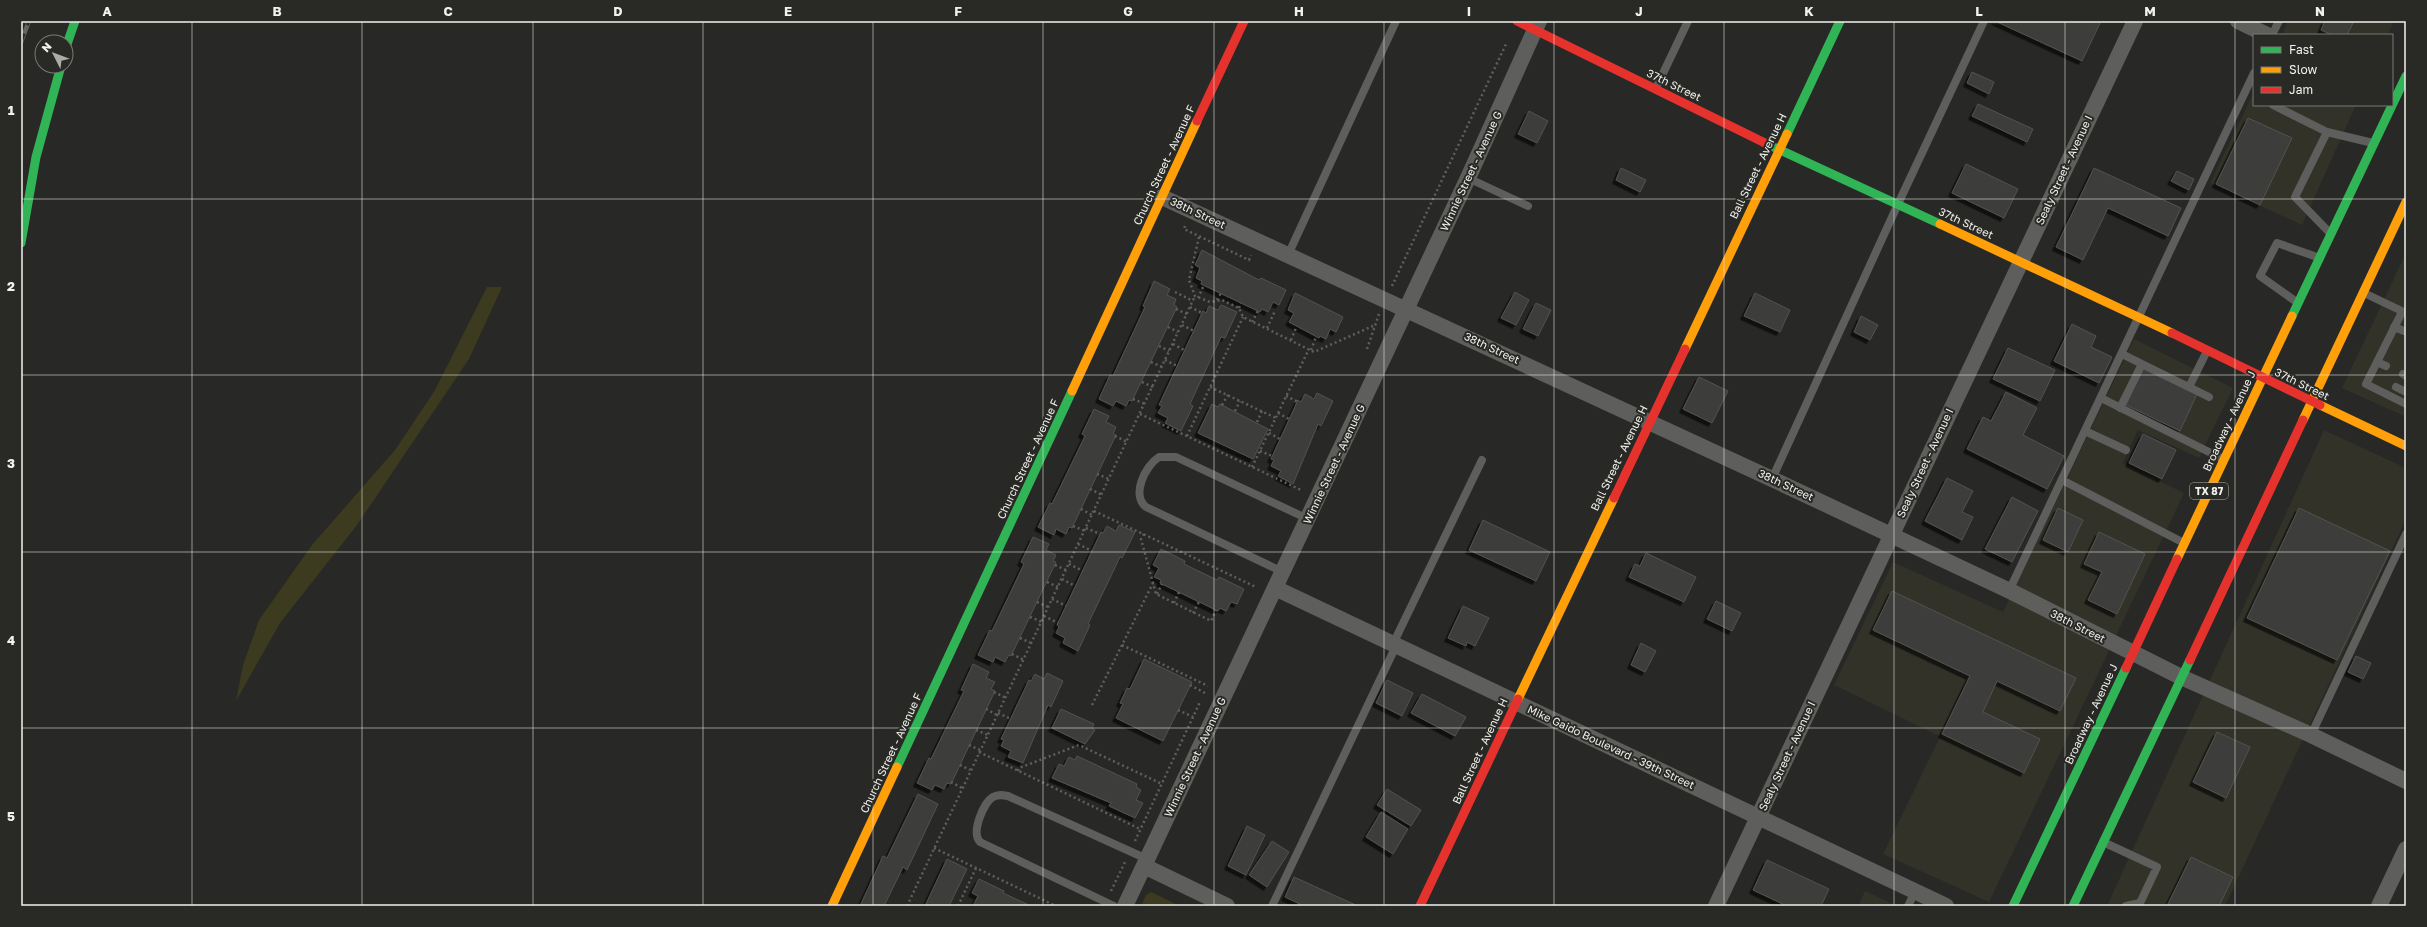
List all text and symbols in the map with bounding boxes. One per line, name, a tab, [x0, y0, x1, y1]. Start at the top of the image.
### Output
text: A	[102, 3, 112, 19]
text: B	[272, 3, 282, 19]
text: C	[443, 3, 453, 19]
text: D	[613, 3, 623, 19]
text: E	[784, 3, 792, 19]
text: F	[954, 3, 962, 19]
text: G	[1123, 3, 1133, 19]
text: H	[1294, 3, 1304, 19]
text: I	[1467, 3, 1471, 19]
text: J	[1635, 3, 1643, 19]
text: K	[1804, 3, 1814, 19]
text: L	[1975, 3, 1983, 19]
text: M	[2144, 3, 2156, 19]
text: N	[2315, 3, 2325, 19]
north arrow	[34, 34, 74, 74]
legend	[2253, 34, 2393, 106]
text: N	[39, 40, 54, 54]
text: Fast	[2289, 42, 2314, 57]
text: Slow	[2289, 62, 2317, 77]
street label: 37th Street	[1645, 66, 1703, 103]
text: Jam	[2289, 82, 2313, 97]
text: 1	[8, 102, 15, 118]
street label: Church Street - Avenue F	[1130, 102, 1197, 227]
street label: Winnie Street - Avenue G	[1437, 109, 1504, 233]
street label: Ball Street - Avenue H	[1726, 111, 1789, 221]
street label: Sealy Street - Avenue I	[2032, 113, 2095, 227]
street label: 38th Street	[1168, 194, 1228, 231]
street label: 37th Street	[1937, 204, 1996, 241]
text: 2	[7, 278, 15, 294]
street label: 38th Street	[1462, 329, 1522, 366]
street label: 37th Street	[2273, 365, 2331, 402]
street label: Broadway - Avenue J	[2200, 368, 2258, 473]
street label: Church Street - Avenue F	[994, 396, 1061, 521]
street label: Winnie Street - Avenue G	[1300, 402, 1367, 526]
street label: Ball Street - Avenue H	[1587, 403, 1650, 513]
street label: Sealy Street - Avenue I	[1893, 406, 1956, 520]
text: 3	[7, 455, 15, 471]
street label: 38th Street	[1756, 466, 1816, 503]
road number: TX 87	[2190, 483, 2228, 499]
street label: 38th Street	[2049, 606, 2108, 645]
text: 4	[7, 632, 15, 648]
street label: Broadway - Avenue J	[2062, 661, 2120, 766]
street label: Church Street - Avenue F	[857, 690, 924, 815]
street label: Winnie Street - Avenue G	[1161, 695, 1228, 819]
street label: Ball Street - Avenue H	[1449, 696, 1510, 806]
street label: Sealy Street - Avenue I	[1755, 699, 1818, 813]
street label: Mike Gaido Boulevard - 39th Street	[1526, 702, 1697, 791]
text: 5	[7, 808, 15, 824]

